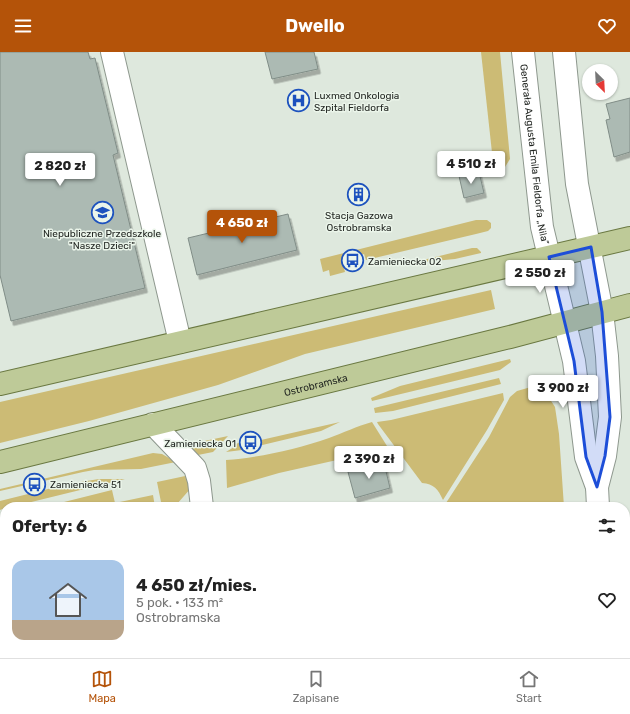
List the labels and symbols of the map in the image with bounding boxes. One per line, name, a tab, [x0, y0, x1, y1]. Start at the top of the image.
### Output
street label: Generała Augusta Emila Fieldorfa „Nila”	[517, 63, 551, 246]
north arrow	[582, 64, 618, 100]
hospital icon: Luxmed Onkologia Szpital Fieldorfa	[286, 88, 312, 114]
place label: Luxmed Onkologia Szpital Fieldorfa	[314, 90, 399, 114]
pin: 4 510 zł	[430, 151, 512, 185]
pin: 2 820 zł	[19, 153, 101, 187]
building icon: Stacja Gazowa Ostrobramska	[346, 182, 372, 208]
school or university icon: Niepubliczne Przedszkole "Nasze Dzieci"	[89, 200, 115, 226]
pin: 4 650 zł	[201, 210, 283, 244]
place label: Stacja Gazowa Ostrobramska	[325, 210, 393, 234]
place label: Niepubliczne Przedszkole "Nasze Dzieci"	[43, 228, 161, 252]
bus stop icon: Zamieniecka 02	[340, 248, 366, 274]
place label: Zamieniecka 02	[368, 256, 441, 268]
pin: 2 550 zł	[499, 260, 581, 294]
street label: Ostrobramska	[283, 372, 349, 399]
pin: 3 900 zł	[522, 375, 604, 409]
bus stop icon: Zamieniecka 01	[238, 430, 264, 456]
place label: Zamieniecka 01	[164, 438, 236, 450]
pin: 2 390 zł	[328, 446, 410, 480]
bus stop icon: Zamieniecka 51	[22, 471, 48, 497]
place label: Zamieniecka 51	[50, 479, 121, 491]

